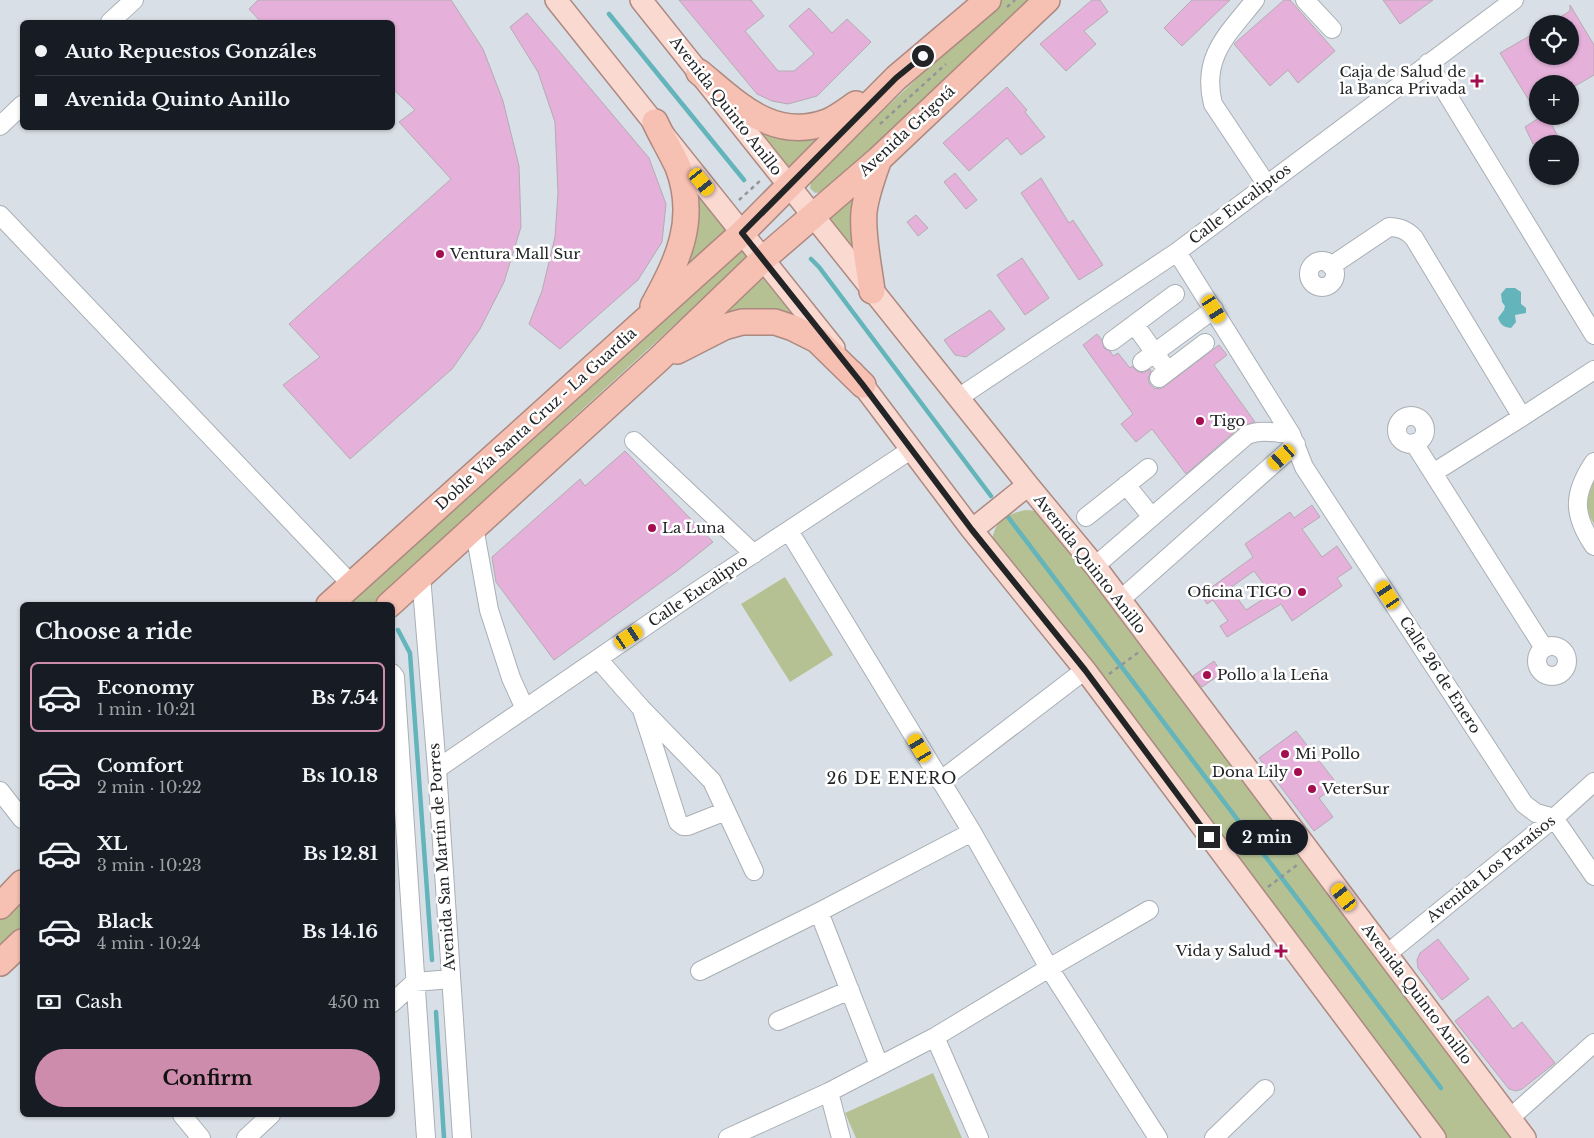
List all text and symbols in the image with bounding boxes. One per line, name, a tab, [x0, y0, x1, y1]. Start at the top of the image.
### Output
map controls	[1529, 15, 1579, 185]
button: locate	[1529, 15, 1579, 65]
street label: Avenida Quinto Anillo	[665, 31, 787, 179]
text: Auto Repuestos Gonzáles	[65, 40, 317, 63]
route start	[912, 45, 934, 67]
place label: Caja de Salud de la Banca Privada	[1340, 62, 1467, 98]
marker: Caja de Salud de la Banca Privada	[1470, 74, 1484, 88]
button: +	[1529, 75, 1579, 125]
street label: Avenida Grigotá	[854, 81, 959, 181]
text: Avenida Quinto Anillo	[65, 88, 290, 111]
button: −	[1529, 135, 1579, 185]
street label: Calle Eucaliptos	[1185, 159, 1295, 248]
car	[686, 166, 717, 198]
place label: Ventura Mall Sur	[449, 244, 581, 263]
marker: Ventura Mall Sur	[434, 248, 446, 260]
car	[1199, 292, 1228, 326]
street label: Doble Vía Santa Cruz - La Guardia	[431, 323, 641, 514]
place label: Tigo	[1210, 411, 1246, 430]
marker: Tigo	[1194, 415, 1206, 427]
car	[1265, 441, 1298, 473]
street label: Avenida Quinto Anillo	[1029, 489, 1151, 637]
place label: La Luna	[662, 518, 726, 537]
marker: La Luna	[646, 522, 658, 534]
street label: Calle Eucalipto	[644, 550, 751, 631]
car	[1373, 578, 1402, 612]
place label: Oficina TIGO	[1187, 582, 1292, 601]
marker: Oficina TIGO	[1296, 586, 1308, 598]
street label: Calle 26 de Enero	[1395, 613, 1485, 737]
text: Choose a ride	[35, 618, 192, 645]
car	[612, 622, 645, 652]
place label: Pollo a la Leña	[1217, 665, 1329, 684]
marker: Pollo a la Leña	[1201, 669, 1213, 681]
icon: car	[37, 675, 82, 720]
text: Economy	[97, 676, 194, 699]
text: Bs 7.54	[311, 686, 378, 709]
text: 1 min · 10:21	[97, 699, 196, 719]
car	[905, 731, 934, 765]
street label: Avenida San Martín de Porres	[424, 742, 459, 973]
place label: Mi Pollo	[1295, 744, 1360, 763]
marker: Mi Pollo	[1279, 748, 1291, 760]
icon: car	[37, 753, 82, 798]
text: Comfort	[97, 754, 184, 777]
place label: Dona Lily	[1212, 762, 1288, 781]
text: Bs 10.18	[301, 764, 378, 787]
marker: Dona Lily	[1292, 766, 1304, 778]
district label: 26 DE ENERO	[827, 768, 957, 788]
text: 2 min · 10:22	[97, 777, 202, 797]
place label: VeterSur	[1321, 779, 1390, 798]
marker: VeterSur	[1306, 783, 1318, 795]
street label: Avenida Los Paraísos	[1422, 811, 1559, 927]
callout: 2 min	[1226, 820, 1309, 854]
route end	[1198, 826, 1220, 848]
text: 2 min	[1242, 827, 1292, 847]
icon: car	[37, 831, 82, 876]
text: XL	[97, 832, 127, 855]
text: Bs 12.81	[303, 842, 378, 865]
text: 3 min · 10:23	[97, 855, 202, 875]
car	[1328, 881, 1359, 913]
icon: car	[37, 909, 82, 954]
text: Black	[97, 910, 153, 933]
street label: Avenida Quinto Anillo	[1358, 919, 1477, 1068]
text: Bs 14.16	[302, 920, 378, 943]
text: 4 min · 10:24	[97, 933, 201, 953]
place label: Vida y Salud	[1175, 941, 1271, 960]
marker: Vida y Salud	[1275, 945, 1287, 957]
icon: cash	[35, 988, 63, 1016]
text: Cash	[75, 990, 122, 1013]
text: 450 m	[328, 992, 380, 1012]
button: Confirm	[35, 1049, 380, 1107]

